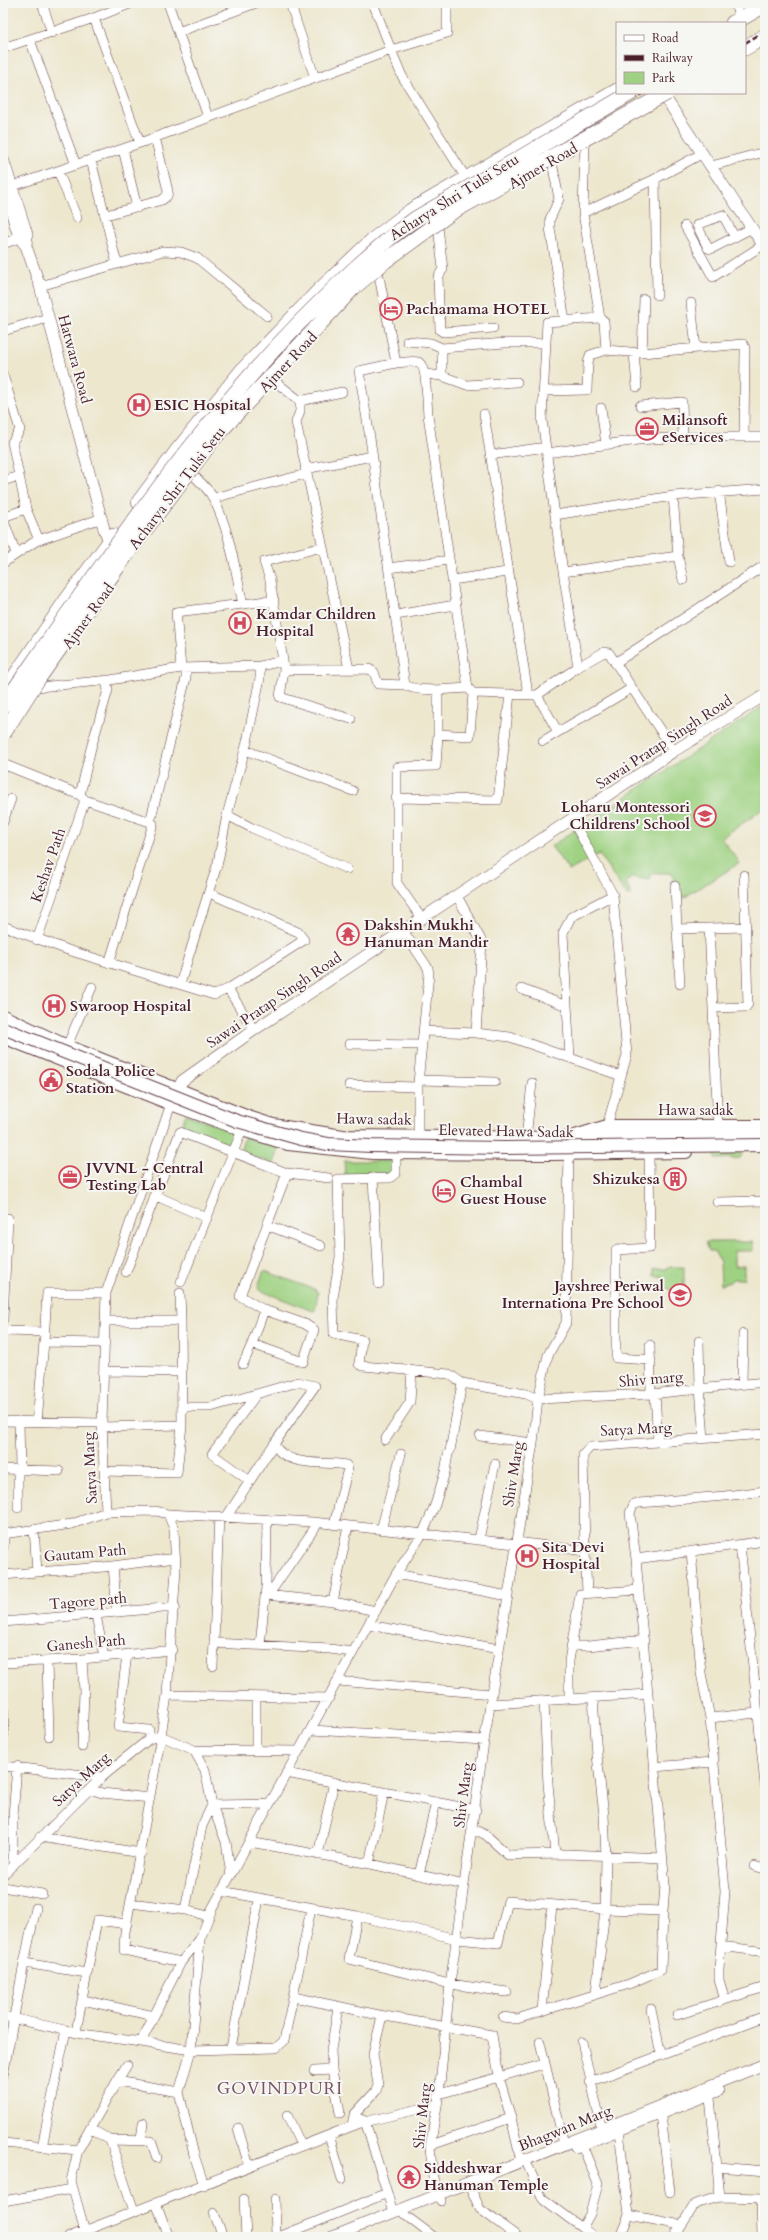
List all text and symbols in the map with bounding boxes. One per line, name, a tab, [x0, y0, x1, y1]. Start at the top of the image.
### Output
legend	[616, 22, 746, 94]
text: Road	[652, 30, 679, 46]
text: Railway	[652, 50, 694, 66]
text: Park	[652, 70, 676, 86]
street label: Ajmer Road	[505, 138, 581, 194]
street label: Acharya Shri Tulsi Setu	[385, 149, 523, 245]
hotel icon: Pachamama HOTEL	[378, 296, 404, 322]
place label: Pachamama HOTEL	[406, 299, 550, 319]
street label: Hatwara Road	[54, 312, 96, 406]
street label: Ajmer Road	[254, 327, 322, 397]
hospital icon: ESIC Hospital	[126, 392, 152, 418]
place label: ESIC Hospital	[154, 395, 252, 415]
place label: Milansoft eServices	[662, 410, 728, 447]
office icon: Milansoft eServices	[634, 416, 660, 442]
street label: Acharya Shri Tulsi Setu	[124, 422, 230, 554]
street label: Ajmer Road	[57, 579, 119, 653]
place label: Kamdar Children Hospital	[256, 604, 376, 641]
hospital icon: Kamdar Children Hospital	[227, 610, 253, 636]
street label: Sawai Pratap Singh Road	[592, 690, 736, 794]
place label: Loharu Montessori Childrens' School	[561, 797, 691, 834]
school or university icon: Loharu Montessori Childrens' School	[692, 803, 718, 829]
street label: Keshav Path	[26, 824, 70, 905]
place label: Dakshin Mukhi Hanuman Mandir	[364, 915, 490, 952]
temple icon: Dakshin Mukhi Hanuman Mandir	[335, 921, 361, 947]
street label: Sawai Pratap Singh Road	[203, 947, 345, 1053]
hospital icon: Swaroop Hospital	[41, 993, 67, 1019]
place label: Swaroop Hospital	[70, 996, 192, 1016]
place label: Sodala Police Station	[66, 1061, 156, 1098]
public building icon: Sodala Police Station	[38, 1067, 64, 1093]
street label: Hawa sadak	[658, 1100, 734, 1120]
street label: Hawa sadak	[336, 1108, 412, 1130]
street label: Elevated Hawa Sadak	[438, 1120, 574, 1142]
place label: JVVNL - Central Testing Lab	[84, 1158, 204, 1195]
office icon: JVVNL - Central Testing Lab	[57, 1164, 83, 1190]
building icon: Shizukesa	[662, 1166, 688, 1192]
place label: Shizukesa	[593, 1169, 661, 1189]
place label: Chambal Guest House	[460, 1172, 547, 1209]
hotel icon: Chambal Guest House	[431, 1178, 457, 1204]
place label: Jayshree Periwal Internationa Pre School	[502, 1276, 665, 1313]
school or university icon: Jayshree Periwal Internationa Pre School	[667, 1282, 693, 1308]
street label: Shiv marg	[618, 1366, 685, 1392]
street label: Satya Marg	[600, 1417, 673, 1441]
street label: Satya Marg	[78, 1431, 102, 1504]
street label: Shiv Marg	[498, 1439, 528, 1508]
place label: Sita Devi Hospital	[542, 1537, 605, 1574]
street label: Gautam Path	[43, 1539, 128, 1567]
hospital icon: Sita Devi Hospital	[514, 1543, 540, 1569]
street label: Tagore path	[48, 1588, 128, 1614]
street label: Ganesh Path	[46, 1630, 127, 1656]
street label: Satya Marg	[48, 1747, 114, 1811]
street label: Shiv Marg	[449, 1760, 477, 1829]
district label: GOVINDPURI	[217, 2077, 343, 2100]
street label: Shiv Marg	[409, 2082, 435, 2150]
street label: Bhagwan Marg	[515, 2100, 615, 2156]
place label: Siddeshwar Hanuman Temple	[424, 2158, 549, 2195]
temple icon: Siddeshwar Hanuman Temple	[396, 2164, 422, 2190]

